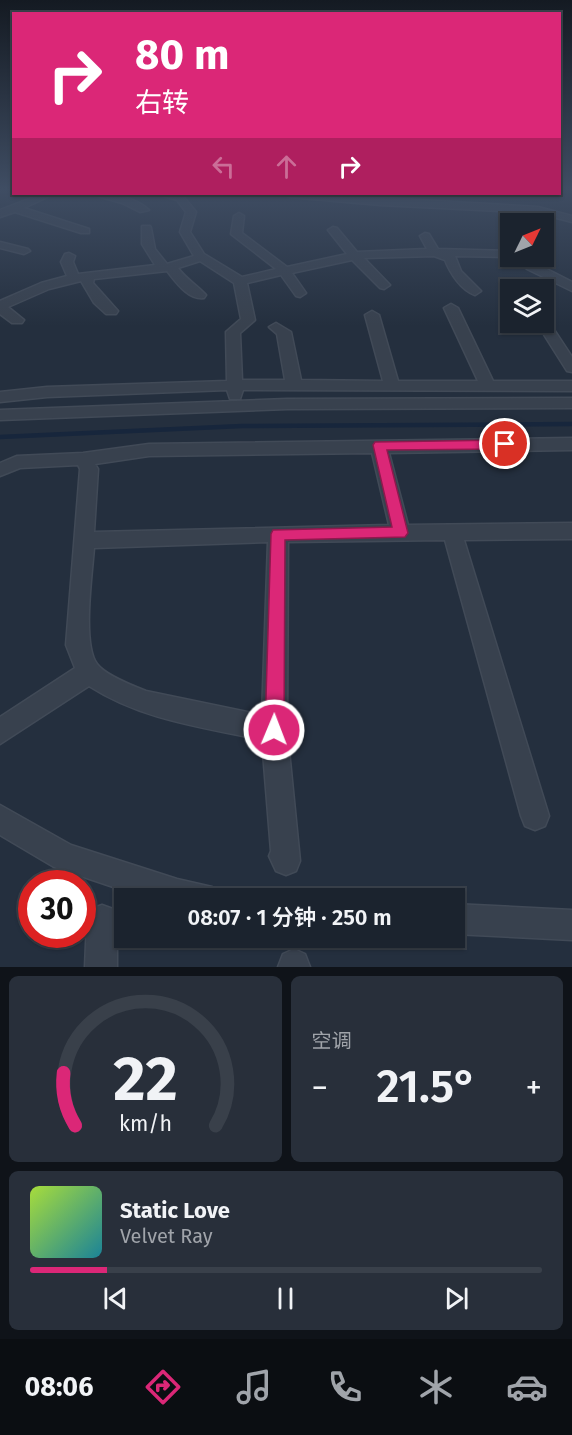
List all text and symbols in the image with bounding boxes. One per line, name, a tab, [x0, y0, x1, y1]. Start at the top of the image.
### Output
text: 80 m	[135, 30, 229, 80]
icon: right	[36, 36, 114, 114]
text: 右转	[135, 87, 189, 119]
icon: left	[207, 150, 240, 183]
icon: ahead	[270, 150, 303, 183]
icon: right	[333, 150, 366, 183]
north arrow	[500, 213, 554, 267]
map controls	[500, 213, 554, 333]
button: layers	[500, 279, 554, 333]
pin	[479, 418, 530, 469]
icon: arrive	[488, 427, 521, 460]
position arrow	[242, 698, 306, 762]
speed limit sign: 30	[18, 870, 96, 948]
text: 08:07 · 1 分钟 · 250 m	[187, 904, 392, 931]
text: 空调	[312, 1029, 352, 1053]
text: 22	[113, 1042, 178, 1117]
text: 21.5°	[377, 1060, 477, 1114]
text: −	[312, 1068, 328, 1108]
text: +	[526, 1068, 542, 1108]
text: km/h	[119, 1111, 172, 1137]
text: Static Love	[120, 1197, 230, 1224]
text: Velvet Ray	[120, 1224, 213, 1248]
icon: previous	[99, 1282, 132, 1315]
icon: pause	[269, 1282, 302, 1315]
icon: next	[440, 1282, 473, 1315]
icon: directions	[142, 1366, 184, 1408]
icon: music	[233, 1366, 275, 1408]
icon: phone	[324, 1366, 366, 1408]
icon: climate	[415, 1366, 457, 1408]
icon: car	[506, 1366, 548, 1408]
text: 08:06	[24, 1371, 93, 1403]

